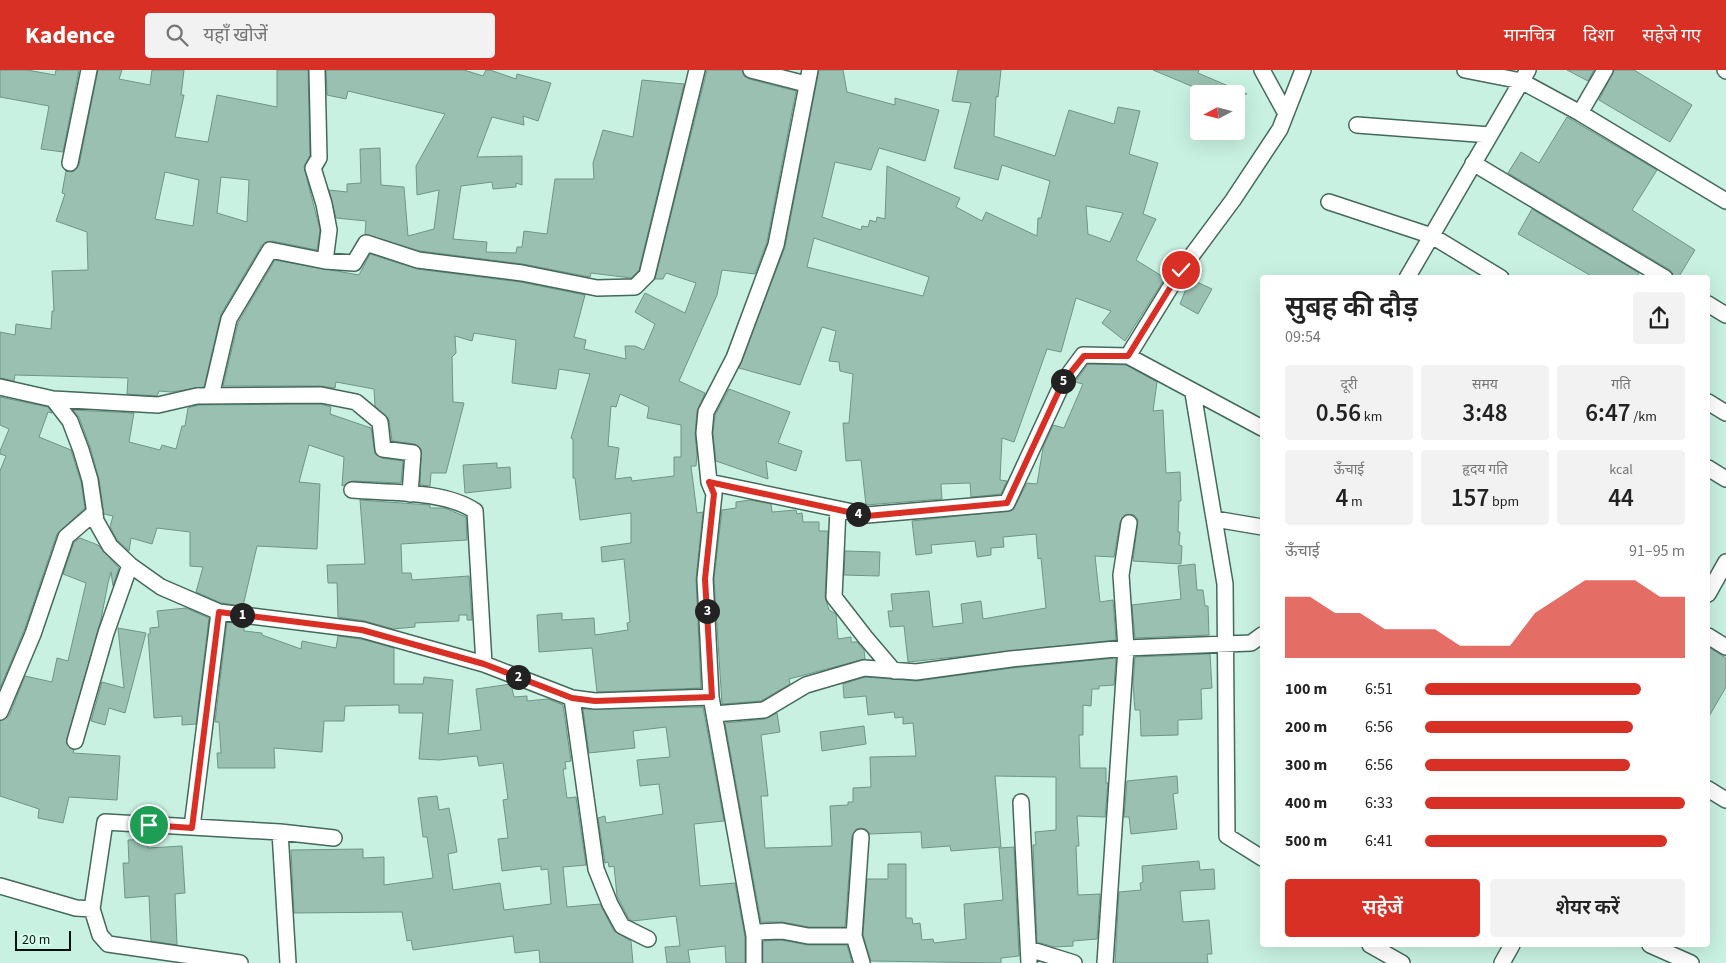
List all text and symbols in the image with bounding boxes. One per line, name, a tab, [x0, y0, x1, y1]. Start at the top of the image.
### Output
search box	[145, 13, 495, 58]
text: Kadence	[25, 18, 115, 53]
icon: search	[163, 21, 191, 49]
text: यहाँ खोजें	[203, 22, 268, 49]
text: मानचित्र	[1504, 23, 1555, 48]
text: दिशा	[1583, 23, 1614, 48]
text: सहेजे गए	[1642, 23, 1701, 48]
north arrow	[1190, 85, 1245, 140]
map controls	[1190, 85, 1245, 140]
pin	[1160, 249, 1202, 291]
icon: check	[1167, 256, 1195, 284]
text: सुबह की दौड़	[1285, 287, 1418, 327]
button: share	[1633, 292, 1685, 344]
text: 09:54	[1285, 326, 1321, 348]
pin: 5	[1050, 368, 1076, 394]
text: 5	[1060, 371, 1067, 391]
text: दूरी	[1341, 375, 1357, 395]
text: समय	[1472, 375, 1498, 395]
text: गति	[1611, 375, 1631, 395]
text: 0.56	[1316, 395, 1361, 431]
text: 3:48	[1462, 395, 1508, 431]
text: 6:47	[1585, 395, 1631, 431]
text: km	[1361, 407, 1382, 427]
text: /km	[1631, 407, 1657, 427]
text: ऊँचाई	[1334, 460, 1364, 480]
text: हृदय गति	[1462, 460, 1508, 480]
text: kcal	[1609, 460, 1633, 480]
text: 4	[1335, 480, 1348, 516]
text: 157	[1451, 480, 1489, 516]
text: 44	[1608, 480, 1634, 516]
text: m	[1348, 492, 1363, 512]
text: bpm	[1489, 492, 1519, 512]
pin: 4	[846, 502, 870, 526]
text: 4	[855, 504, 862, 524]
text: ऊँचाई	[1285, 540, 1320, 562]
text: 91–95 m	[1629, 540, 1685, 562]
pin: 3	[694, 598, 720, 624]
text: 3	[704, 601, 711, 621]
pin: 1	[230, 602, 254, 628]
text: 1	[239, 605, 246, 625]
pin: 2	[506, 664, 530, 690]
text: 2	[515, 667, 522, 687]
text: 100 m	[1285, 678, 1327, 700]
text: 6:51	[1365, 678, 1393, 700]
text: 200 m	[1285, 716, 1327, 738]
text: 6:56	[1365, 716, 1393, 738]
text: 300 m	[1285, 754, 1327, 776]
text: 6:56	[1365, 754, 1393, 776]
text: 400 m	[1285, 792, 1327, 814]
text: 6:33	[1365, 792, 1393, 814]
pin	[128, 804, 170, 846]
icon: arrive	[135, 811, 163, 839]
text: 500 m	[1285, 830, 1327, 852]
text: 6:41	[1365, 830, 1393, 852]
button: सहेजें	[1285, 879, 1480, 937]
button: शेयर करें	[1490, 879, 1685, 937]
scale bar	[15, 928, 71, 951]
text: 20 m	[22, 930, 50, 950]

